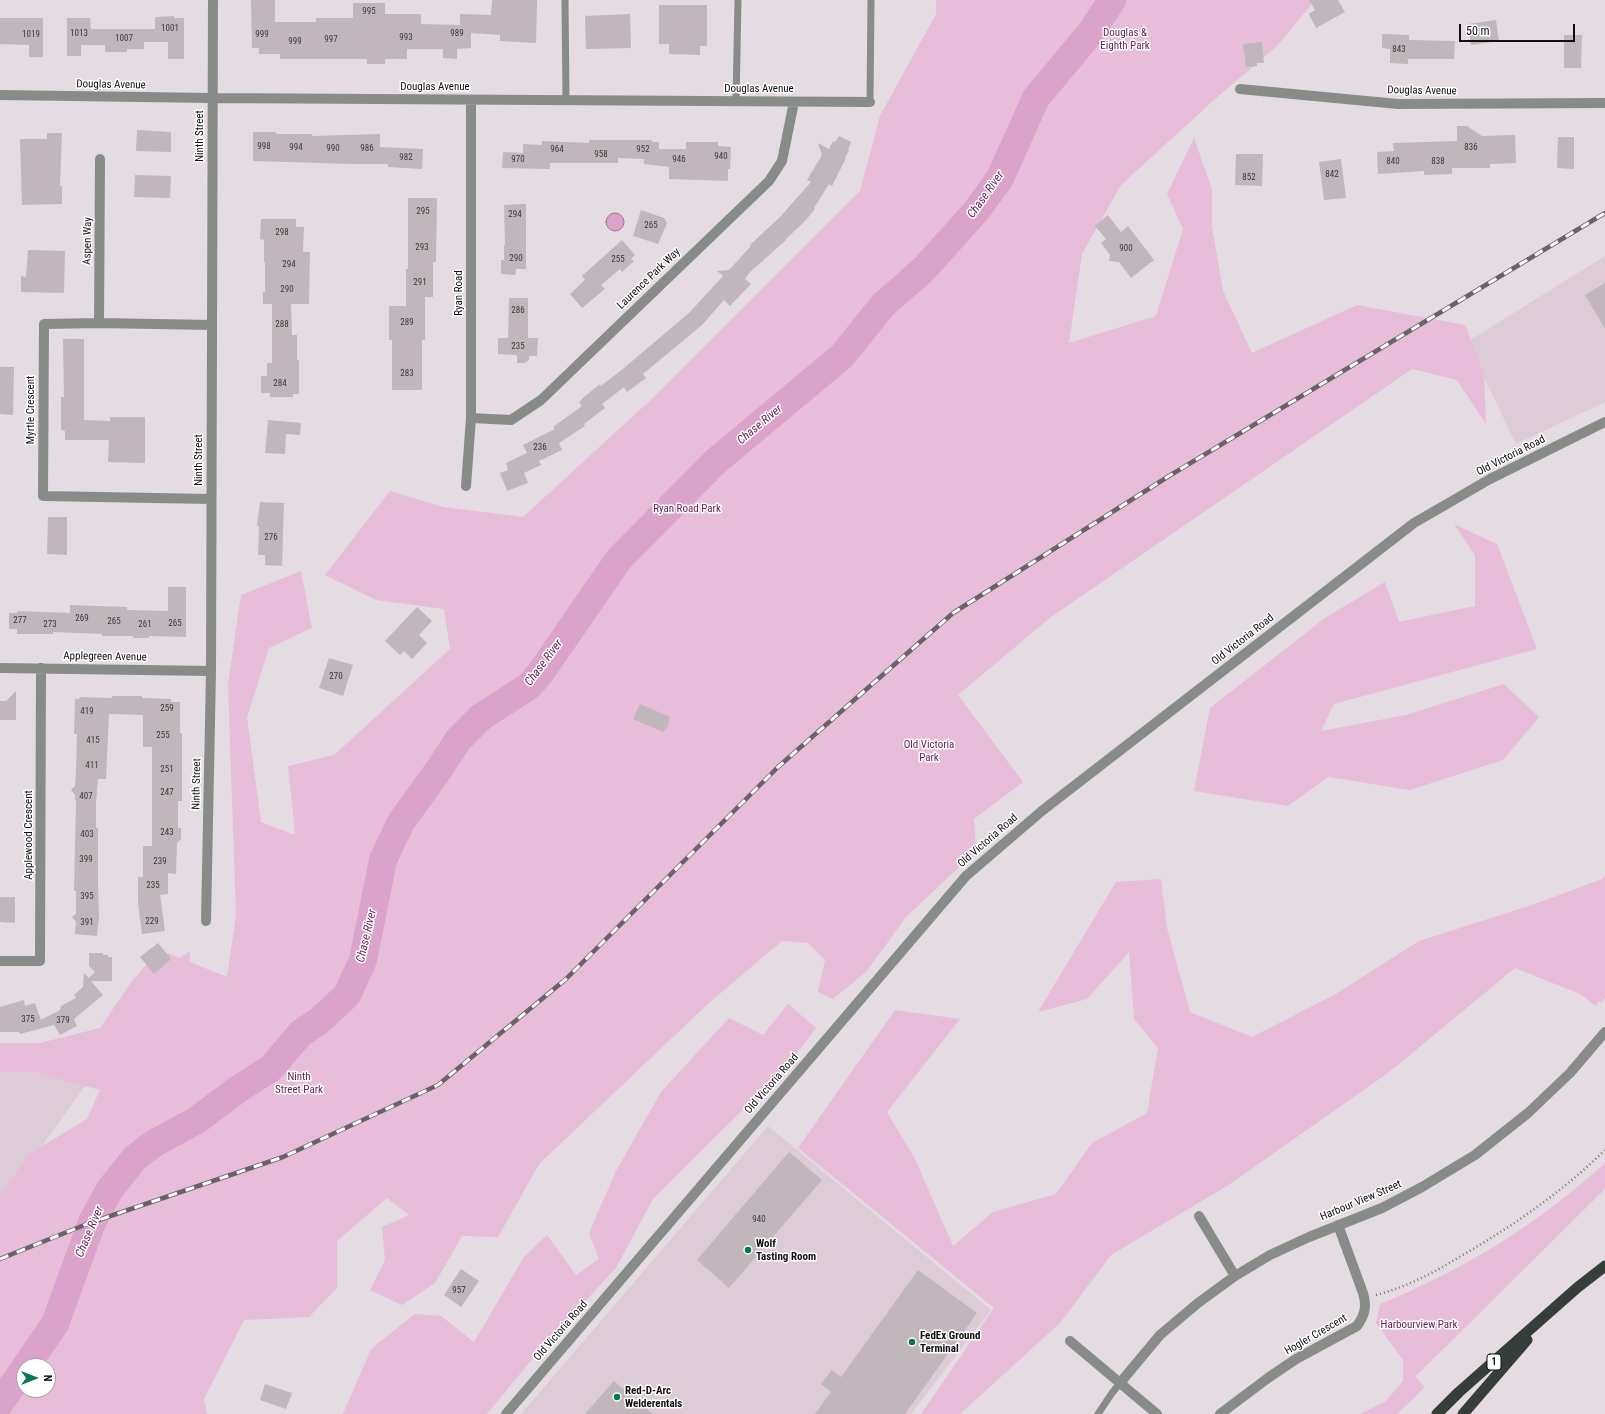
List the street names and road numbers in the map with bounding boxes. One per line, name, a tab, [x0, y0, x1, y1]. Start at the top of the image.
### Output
street label: Douglas Avenue	[76, 78, 146, 92]
street label: Douglas Avenue	[400, 80, 470, 94]
street label: Douglas Avenue	[724, 82, 794, 96]
street label: Douglas Avenue	[1387, 84, 1457, 98]
street label: Ninth Street	[193, 110, 207, 162]
street label: Aspen Way	[81, 217, 95, 265]
street label: Laurence Park Way	[615, 246, 683, 312]
street label: Ryan Road	[452, 270, 466, 316]
street label: Myrtle Crescent	[24, 376, 38, 444]
street label: Old Victoria Road	[1474, 433, 1548, 479]
street label: Ninth Street	[192, 434, 206, 486]
street label: Old Victoria Road	[1209, 612, 1277, 668]
street label: Applegreen Avenue	[63, 650, 147, 664]
street label: Ninth Street	[190, 758, 204, 810]
street label: Applewood Crescent	[22, 790, 36, 880]
street label: Old Victoria Road	[955, 811, 1021, 871]
street label: Old Victoria Road	[742, 1051, 802, 1117]
street label: Harbour View Street	[1318, 1178, 1404, 1224]
street label: Old Victoria Road	[531, 1298, 591, 1364]
street label: Hogler Crescent	[1282, 1312, 1350, 1358]
road number: 1	[1487, 1354, 1501, 1370]

